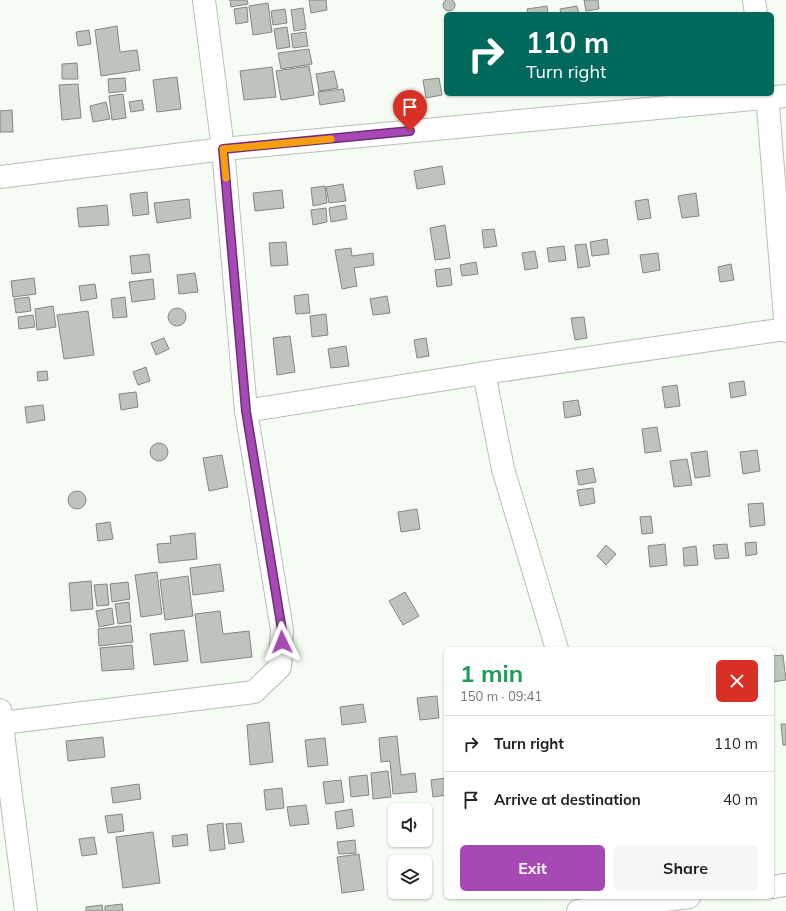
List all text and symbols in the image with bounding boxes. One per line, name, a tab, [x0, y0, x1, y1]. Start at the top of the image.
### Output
text: 110 m	[526, 25, 609, 60]
icon: right	[460, 28, 512, 80]
text: Turn right	[526, 60, 606, 83]
pin	[393, 90, 427, 131]
icon: arrive	[399, 96, 421, 118]
position arrow	[261, 621, 303, 663]
text: 1 min	[460, 658, 523, 688]
button: close	[716, 660, 758, 702]
text: 150 m · 09:41	[460, 688, 542, 704]
icon: right	[460, 733, 482, 755]
text: Turn right	[494, 734, 564, 753]
text: 110 m	[714, 734, 758, 753]
icon: arrive	[460, 789, 482, 811]
text: Arrive at destination	[494, 790, 641, 809]
text: 40 m	[723, 790, 758, 809]
map controls	[388, 803, 432, 899]
button: sound	[388, 803, 432, 847]
button: Exit	[460, 845, 605, 891]
button: Share	[613, 845, 758, 891]
button: layers	[388, 855, 432, 899]

